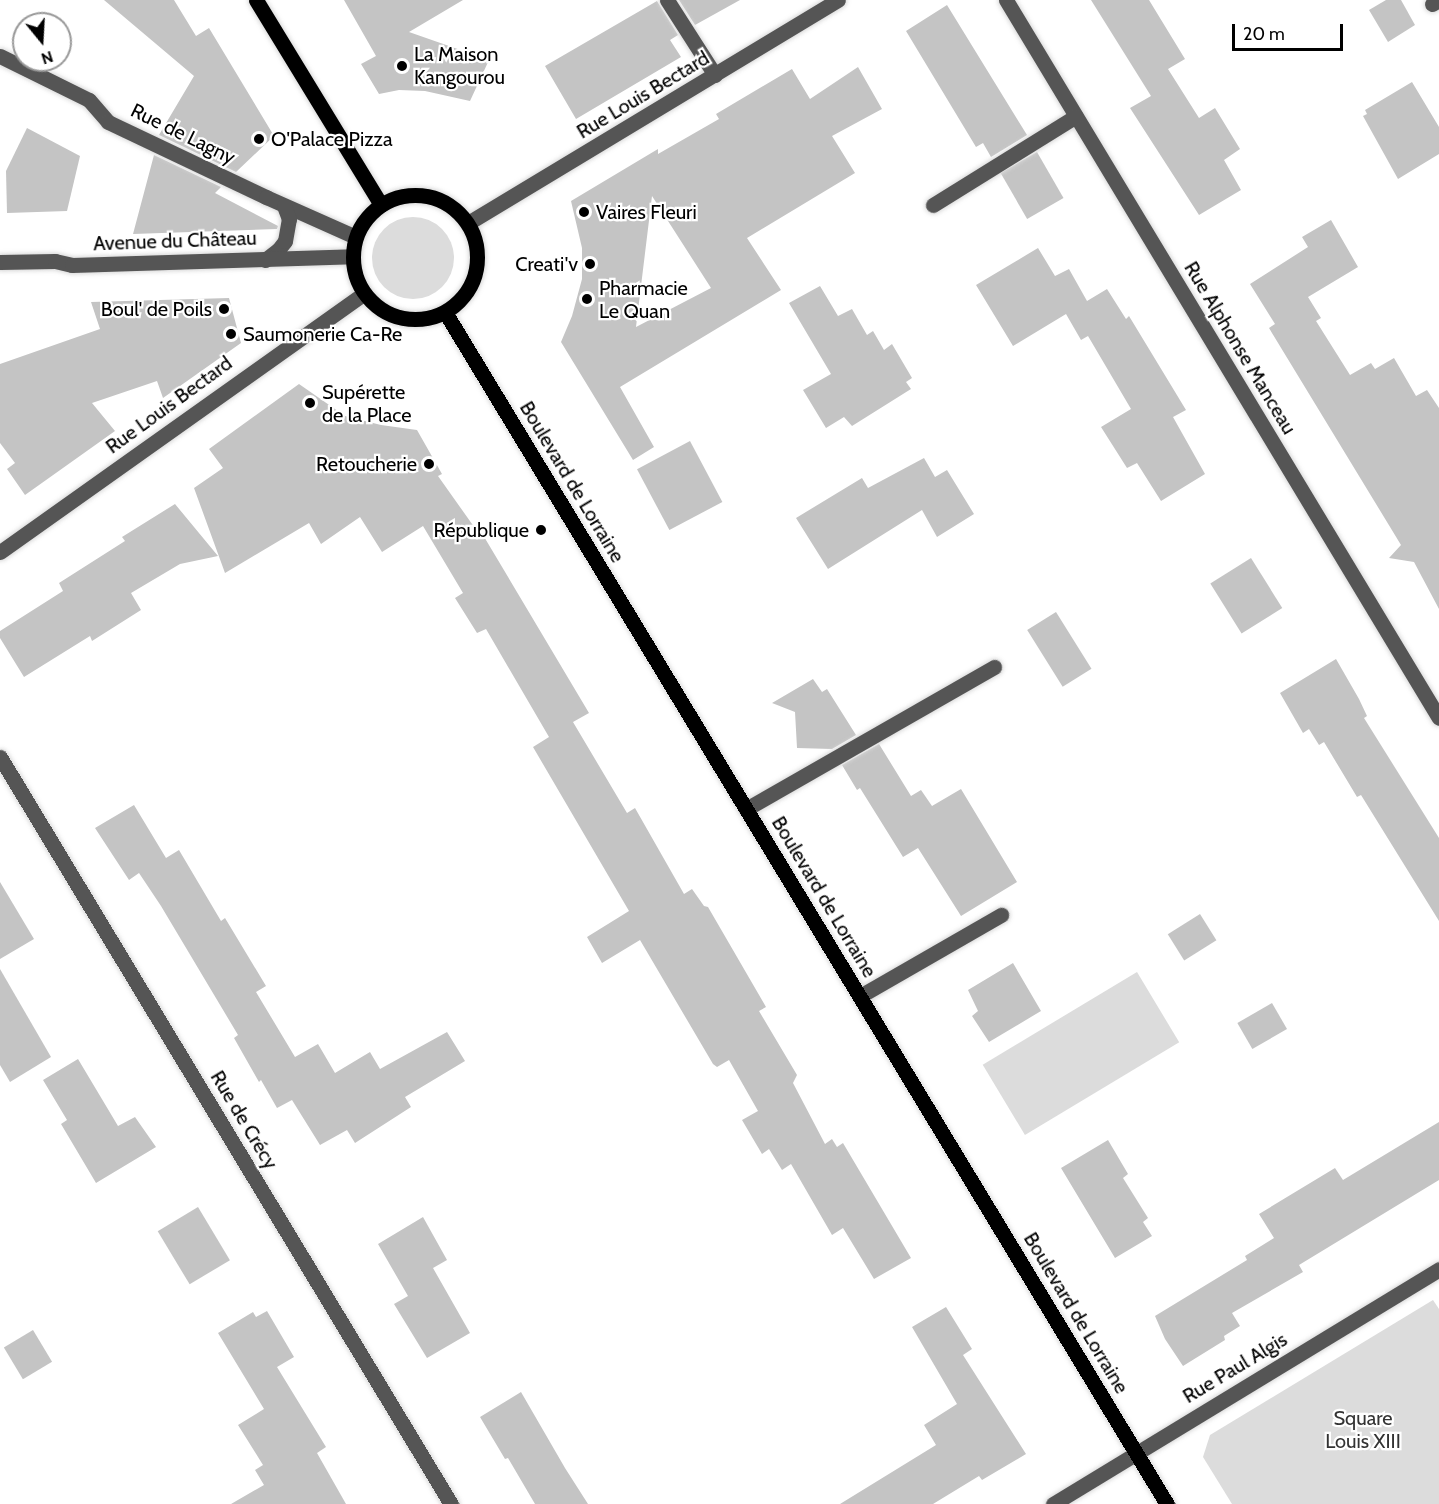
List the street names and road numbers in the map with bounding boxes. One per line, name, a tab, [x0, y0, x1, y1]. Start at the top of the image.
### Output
street label: Rue Louis Bectard	[572, 46, 714, 144]
street label: Rue de Lagny	[127, 98, 239, 170]
street label: Avenue du Château	[93, 226, 257, 256]
street label: Rue Alphonse Manceau	[1179, 257, 1301, 439]
street label: Rue Louis Bectard	[101, 351, 237, 459]
street label: Boulevard de Lorraine	[514, 397, 630, 567]
street label: Boulevard de Lorraine	[766, 812, 882, 982]
street label: Rue de Crécy	[205, 1066, 283, 1174]
street label: Boulevard de Lorraine	[1018, 1228, 1134, 1398]
street label: Rue Paul Algis	[1179, 1328, 1291, 1408]

